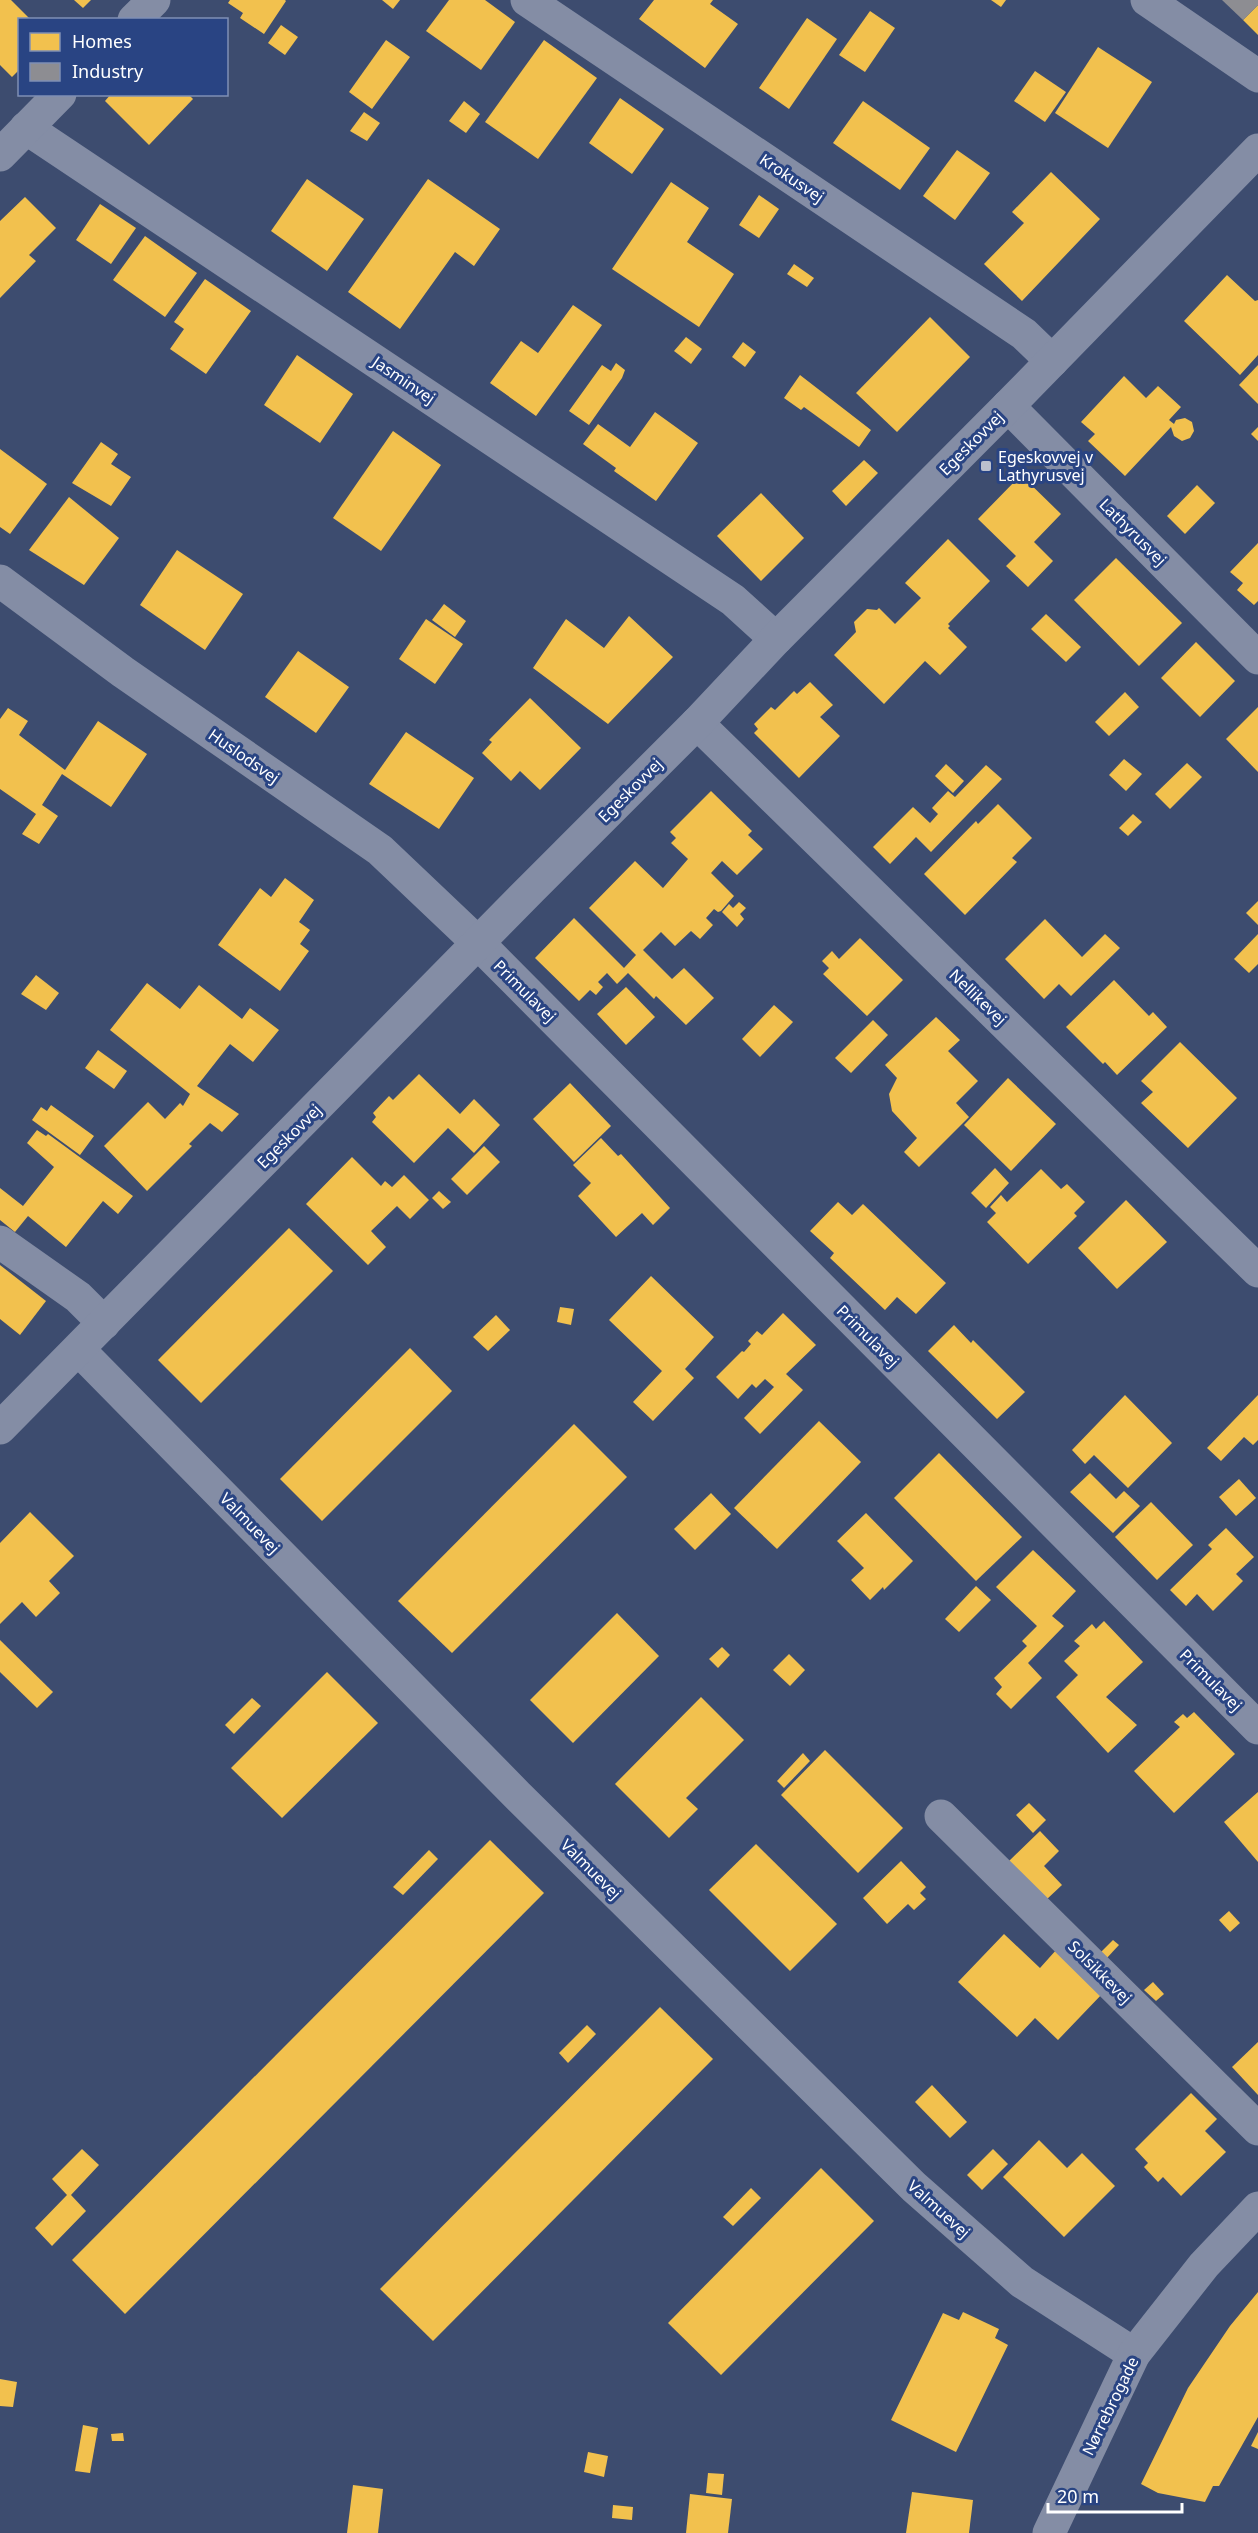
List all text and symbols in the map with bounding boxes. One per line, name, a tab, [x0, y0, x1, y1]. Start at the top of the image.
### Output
legend	[18, 18, 228, 96]
text: Homes	[72, 29, 132, 53]
text: Industry	[72, 59, 144, 83]
street label: Krokusvej	[755, 148, 829, 208]
street label: Jasminvej	[367, 350, 440, 409]
street label: Egeskovvej	[934, 406, 1008, 480]
place label: Egeskovvej v Lathyrusvej	[998, 446, 1094, 486]
marker: Egeskovvej v Lathyrusvej	[979, 459, 993, 473]
street label: Lathyrusvej	[1095, 494, 1171, 570]
street label: Huslodsvej	[204, 723, 284, 789]
street label: Egeskovvej	[593, 753, 667, 827]
street label: Primulavej	[489, 955, 561, 1027]
street label: Nellikevej	[944, 964, 1012, 1030]
street label: Egeskovvej	[252, 1099, 326, 1173]
street label: Primulavej	[832, 1300, 904, 1372]
street label: Valmuevej	[215, 1488, 285, 1558]
street label: Primulavej	[1175, 1644, 1247, 1716]
street label: Valmuevej	[556, 1834, 626, 1904]
street label: Solsikkevej	[1063, 1935, 1137, 2009]
street label: Valmuevej	[903, 2175, 975, 2243]
street label: Nørrebrogade	[1077, 2353, 1143, 2459]
scale bar	[1048, 2476, 1182, 2514]
text: 20 m	[1057, 2484, 1099, 2508]

